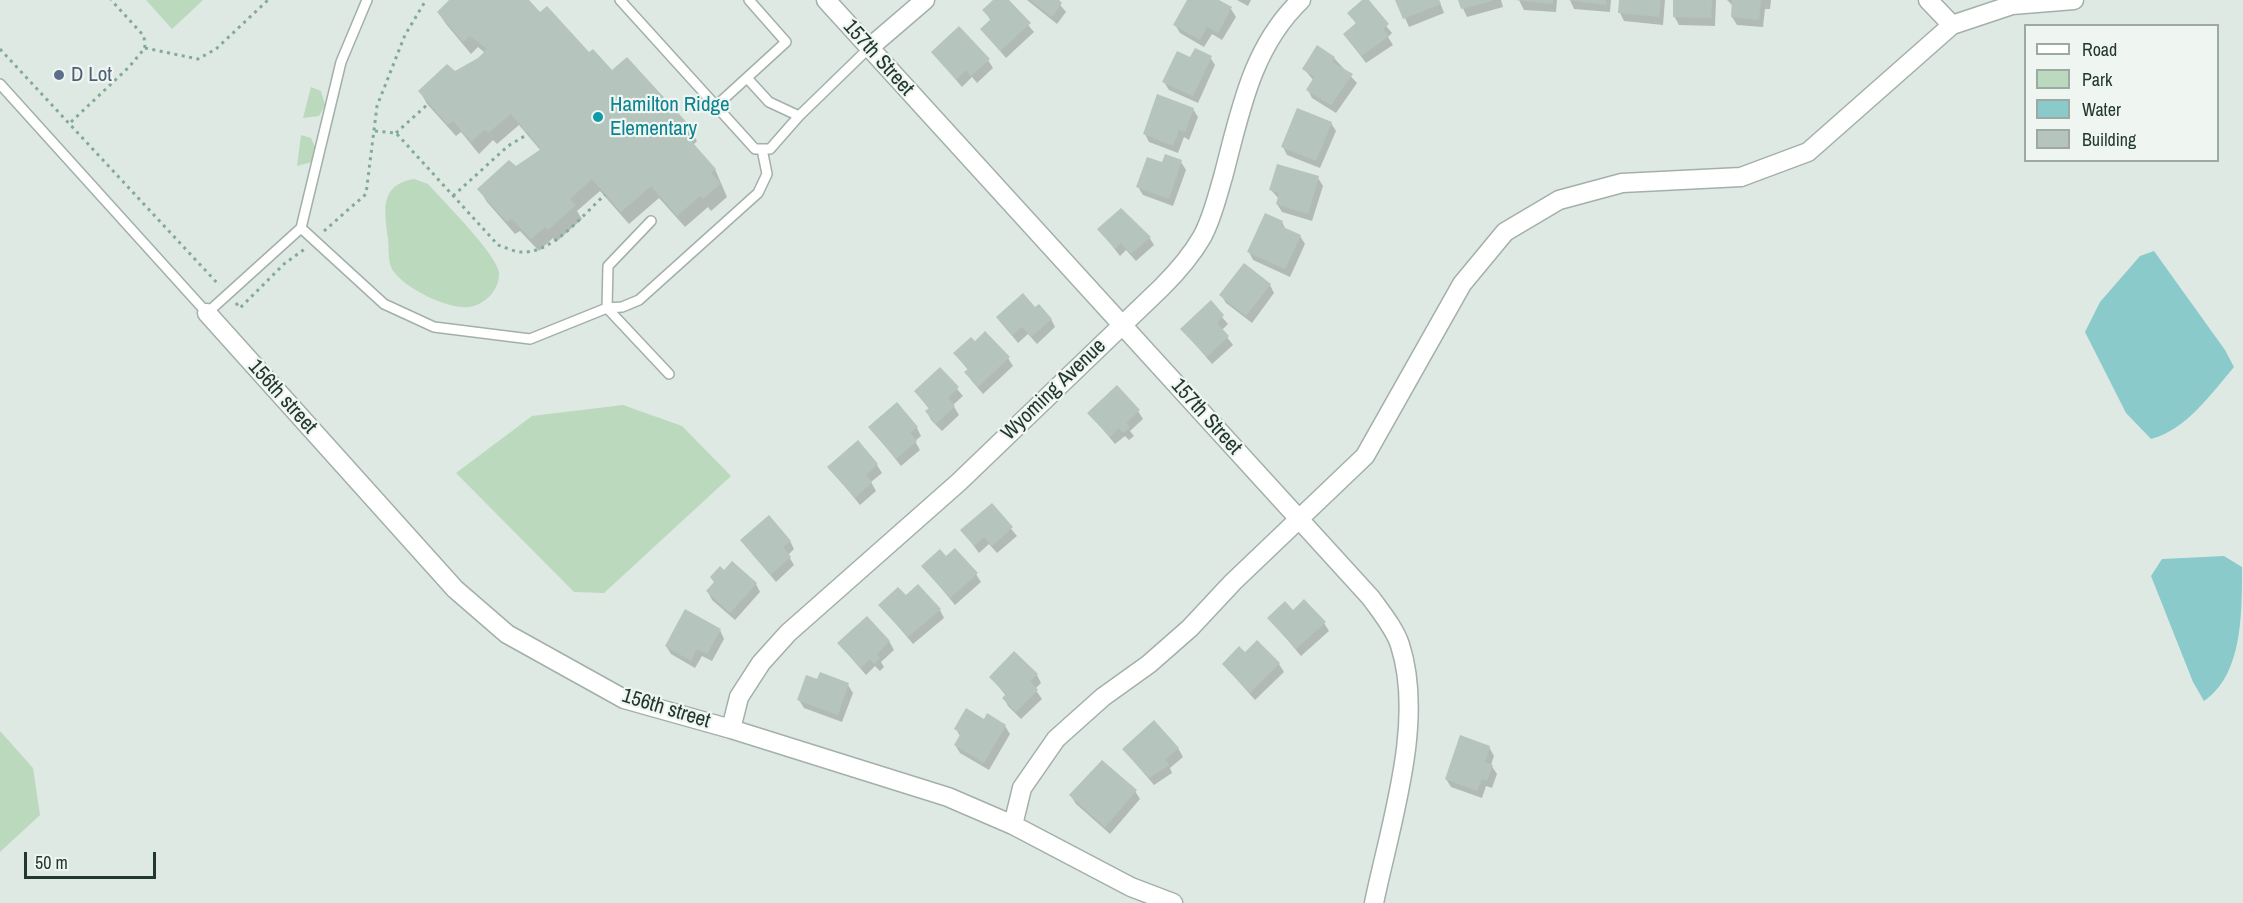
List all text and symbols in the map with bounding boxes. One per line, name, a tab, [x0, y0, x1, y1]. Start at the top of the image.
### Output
street label: 157th Street	[837, 15, 919, 101]
legend	[2024, 24, 2219, 162]
text: Road	[2082, 37, 2117, 62]
place label: D Lot	[71, 62, 112, 88]
text: Park	[2082, 67, 2112, 92]
marker: D Lot	[52, 68, 66, 82]
place label: Hamilton Ridge Elementary	[610, 92, 730, 142]
text: Water	[2082, 97, 2121, 122]
marker: Hamilton Ridge Elementary	[591, 110, 605, 124]
text: Building	[2082, 127, 2136, 152]
street label: Wyoming Avenue	[997, 334, 1111, 446]
street label: 156th street	[242, 355, 322, 439]
street label: 157th Street	[1165, 374, 1247, 460]
street label: 156th street	[619, 684, 713, 734]
scale bar	[27, 840, 159, 878]
text: 50 m	[35, 850, 68, 875]

